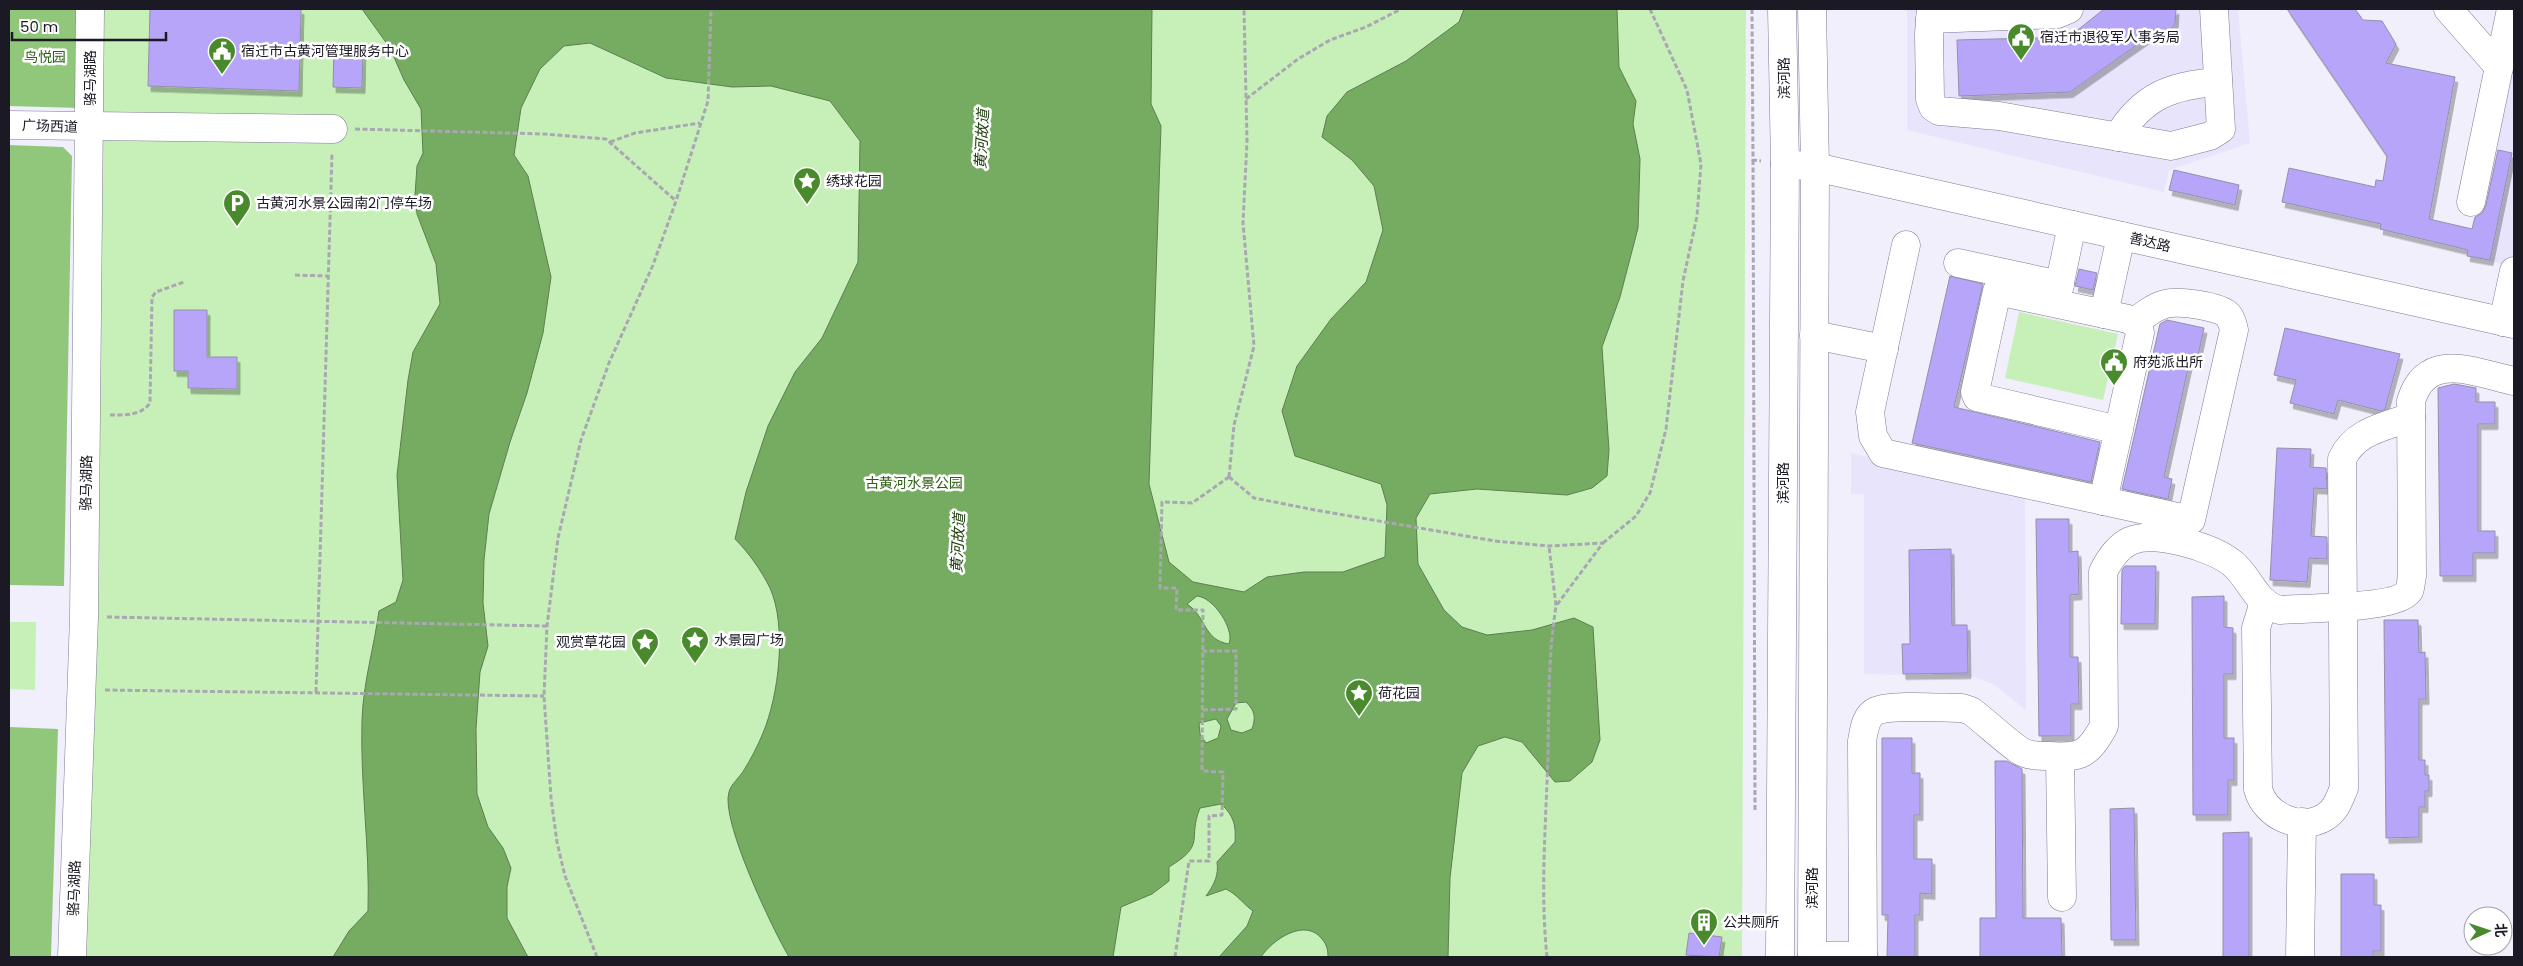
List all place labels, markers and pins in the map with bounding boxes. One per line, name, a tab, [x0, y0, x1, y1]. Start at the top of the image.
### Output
public building icon: 宿迁市退役军人事务局	[2006, 22, 2036, 61]
place label: 宿迁市退役军人事务局	[2040, 27, 2180, 47]
public building icon: 宿迁市古黄河管理服务中心	[207, 36, 237, 75]
place label: 宿迁市古黄河管理服务中心	[241, 41, 409, 61]
place icon: 绣球花园	[792, 166, 822, 205]
place label: 绣球花园	[826, 171, 882, 191]
parking icon: 古黄河水景公园南2门停车场	[222, 188, 252, 227]
place label: 古黄河水景公园南2门停车场	[256, 193, 432, 213]
public building icon: 府苑派出所	[2099, 347, 2129, 386]
place label: 府苑派出所	[2133, 352, 2203, 372]
place icon: 水景园广场	[680, 625, 710, 664]
place icon: 观赏草花园	[630, 627, 660, 666]
place label: 水景园广场	[714, 630, 784, 650]
place label: 观赏草花园	[556, 632, 626, 652]
place icon: 荷花园	[1344, 678, 1374, 717]
place label: 荷花园	[1378, 683, 1420, 703]
building icon: 公共厕所	[1689, 907, 1719, 946]
place label: 公共厕所	[1723, 912, 1779, 932]

